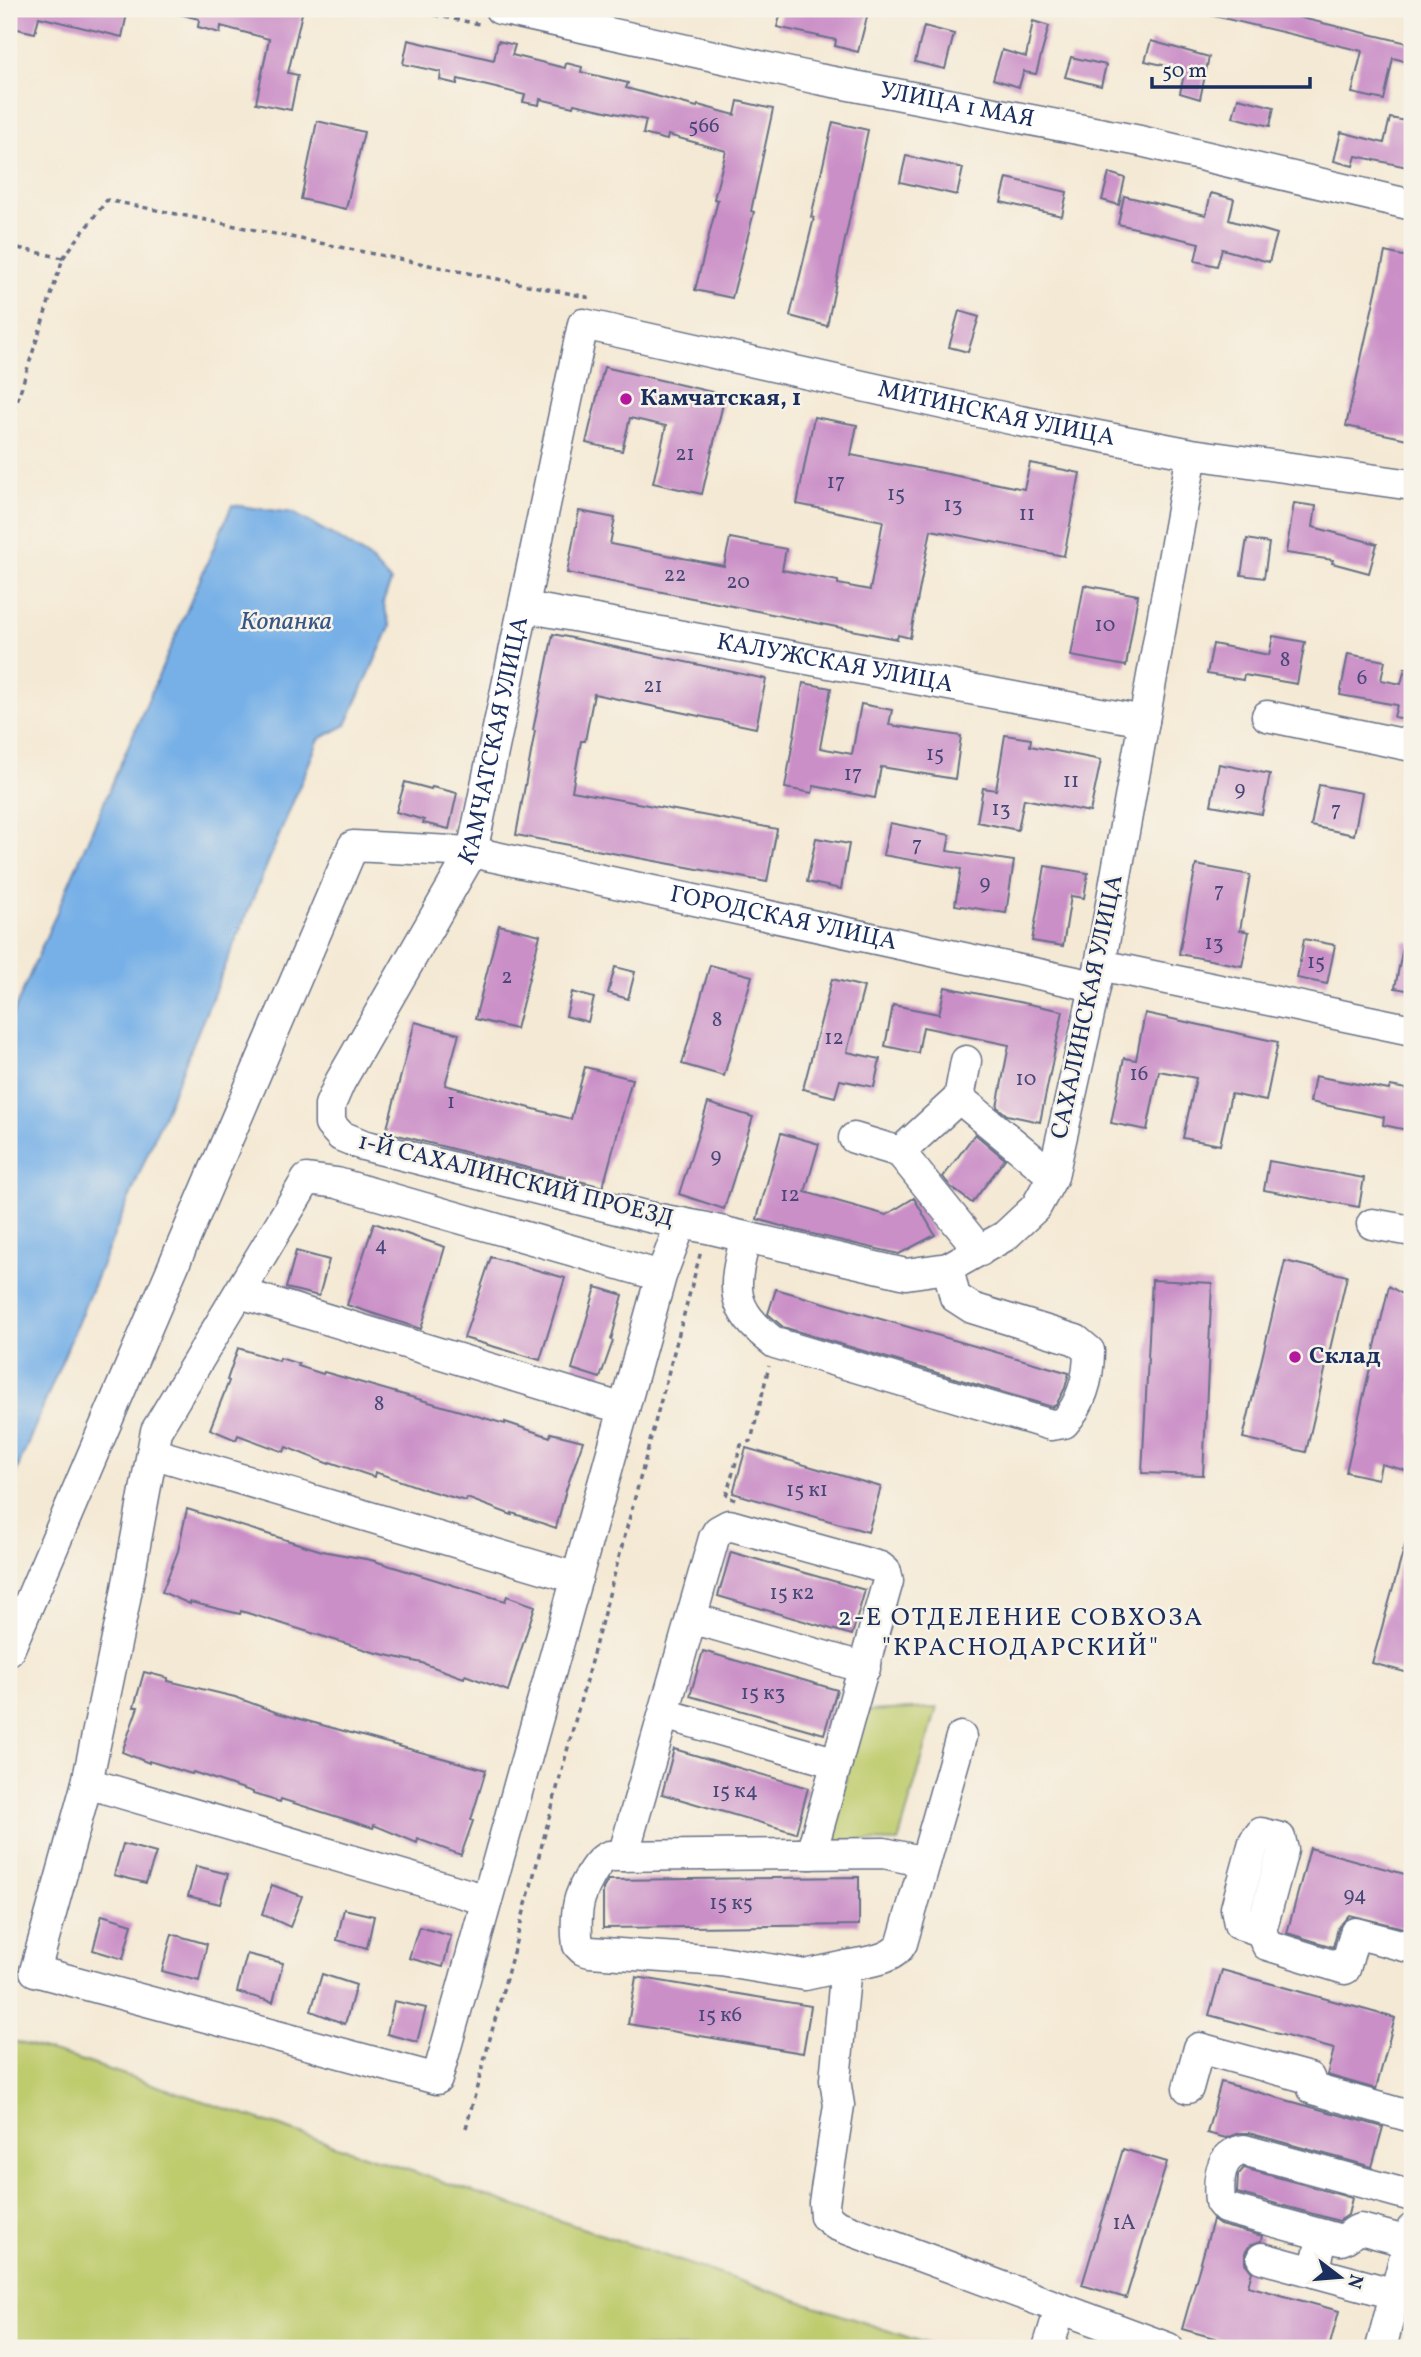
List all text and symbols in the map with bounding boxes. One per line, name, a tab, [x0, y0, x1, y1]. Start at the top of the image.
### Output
scale bar	[1152, 46, 1309, 90]
text: 50 m	[1162, 57, 1207, 86]
street label: УЛИЦА 1 МАЯ	[877, 74, 1037, 137]
house number: 566	[688, 112, 720, 141]
street label: МИТИНСКАЯ УЛИЦА	[874, 373, 1118, 456]
place label: Камчатская, 1	[640, 382, 801, 416]
marker: Камчатская, 1	[618, 391, 634, 407]
house number: 21	[675, 440, 695, 469]
house number: 17	[827, 468, 845, 497]
house number: 15	[887, 480, 905, 509]
house number: 13	[944, 491, 962, 520]
house number: 11	[1019, 500, 1035, 529]
house number: 22	[664, 561, 686, 590]
house number: 20	[726, 568, 750, 597]
water label: Копанка	[240, 604, 332, 640]
house number: 10	[1095, 611, 1115, 640]
street label: КАМЧАТСКАЯ УЛИЦА	[451, 614, 538, 872]
street label: КАЛУЖСКАЯ УЛИЦА	[714, 626, 956, 703]
house number: 8	[1280, 646, 1290, 675]
house number: 6	[1357, 664, 1367, 693]
house number: 21	[643, 672, 663, 701]
house number: 15	[926, 740, 944, 769]
house number: 17	[844, 760, 862, 789]
house number: 11	[1063, 767, 1079, 796]
house number: 9	[1235, 775, 1246, 804]
house number: 13	[992, 795, 1010, 824]
house number: 7	[1331, 796, 1341, 825]
house number: 7	[912, 831, 922, 860]
house number: 9	[980, 869, 991, 898]
street label: САХАЛИНСКАЯ УЛИЦА	[1043, 872, 1133, 1142]
house number: 7	[1214, 877, 1224, 906]
street label: ГОРОДСКАЯ УЛИЦА	[667, 878, 900, 960]
house number: 13	[1205, 929, 1223, 958]
house number: 15	[1307, 948, 1325, 977]
house number: 2	[501, 963, 513, 992]
house number: 8	[712, 1006, 722, 1035]
house number: 12	[824, 1024, 844, 1053]
house number: 16	[1130, 1060, 1148, 1089]
house number: 10	[1016, 1065, 1036, 1094]
house number: 1	[447, 1088, 455, 1117]
street label: 1-Й САХАЛИНСКИЙ ПРОЕЗД	[354, 1125, 678, 1237]
house number: 9	[711, 1142, 722, 1171]
house number: 12	[780, 1181, 800, 1210]
house number: 4	[375, 1231, 387, 1260]
place label: Склад	[1309, 1340, 1381, 1374]
marker: Склад	[1287, 1349, 1303, 1365]
house number: 8	[374, 1390, 384, 1419]
house number: 15 к1	[786, 1476, 828, 1505]
house number: 15 к2	[770, 1579, 814, 1608]
district label: 2-Е ОТДЕЛЕНИЕ СОВХОЗА "КРАСНОДАРСКИЙ"	[838, 1600, 1204, 1666]
house number: 15 к3	[741, 1679, 785, 1708]
house number: 15 к4	[712, 1777, 758, 1806]
house number: 94	[1344, 1881, 1366, 1910]
house number: 15 к5	[709, 1889, 753, 1918]
house number: 15 к6	[698, 2001, 742, 2030]
house number: 1А	[1113, 2209, 1136, 2238]
north arrow	[1306, 2242, 1376, 2312]
text: N	[1340, 2271, 1369, 2292]

